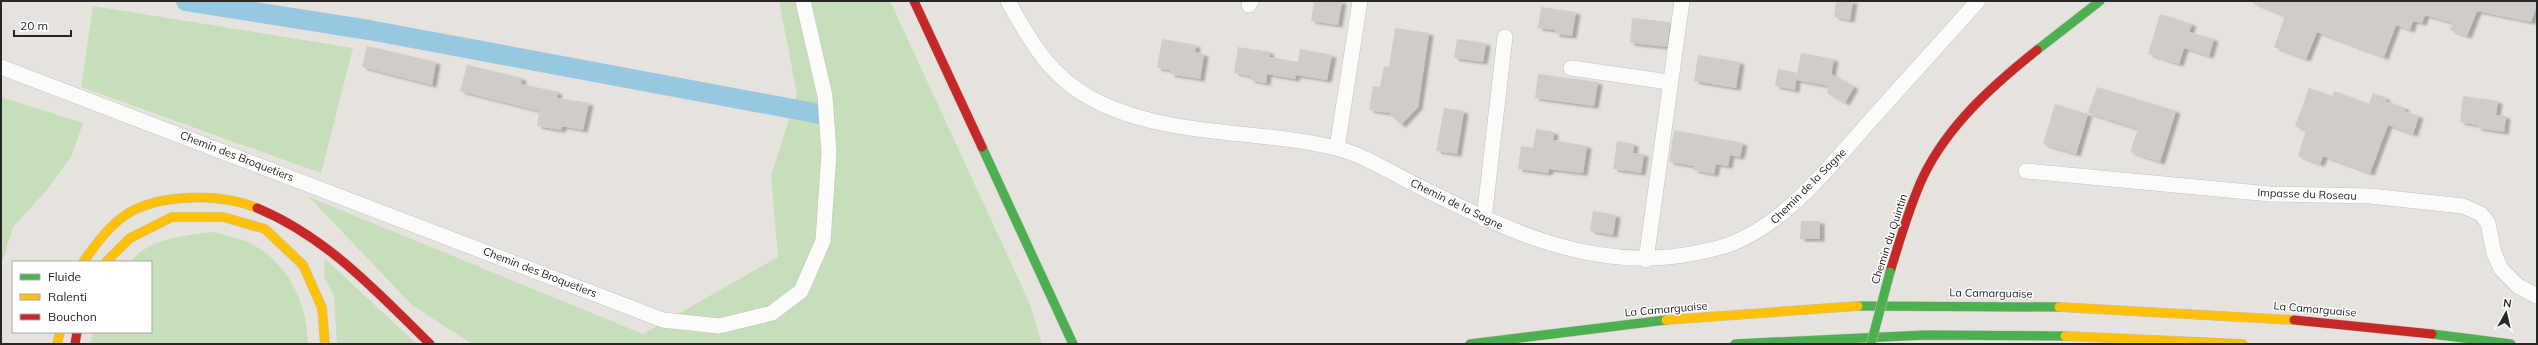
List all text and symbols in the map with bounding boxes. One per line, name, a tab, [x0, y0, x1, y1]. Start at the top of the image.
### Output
scale bar	[14, 12, 71, 38]
text: 20 m	[20, 18, 48, 33]
street label: Chemin des Broquetiers	[178, 128, 296, 184]
street label: Chemin de la Sagne	[1767, 145, 1849, 227]
street label: Chemin de la Sagne	[1408, 175, 1506, 233]
street label: Impasse du Roseau	[2257, 185, 2357, 203]
street label: Chemin du Quintin	[1868, 192, 1910, 286]
street label: Chemin des Broquetiers	[481, 244, 599, 300]
legend	[12, 261, 152, 333]
text: Fluide	[48, 269, 81, 284]
street label: La Camarguaise	[1949, 285, 2033, 301]
text: Ralenti	[48, 289, 87, 304]
north arrow	[2486, 293, 2526, 333]
text: N	[2502, 296, 2512, 311]
street label: La Camarguaise	[1624, 298, 1708, 320]
street label: La Camarguaise	[2273, 298, 2357, 320]
text: Bouchon	[48, 309, 97, 324]

